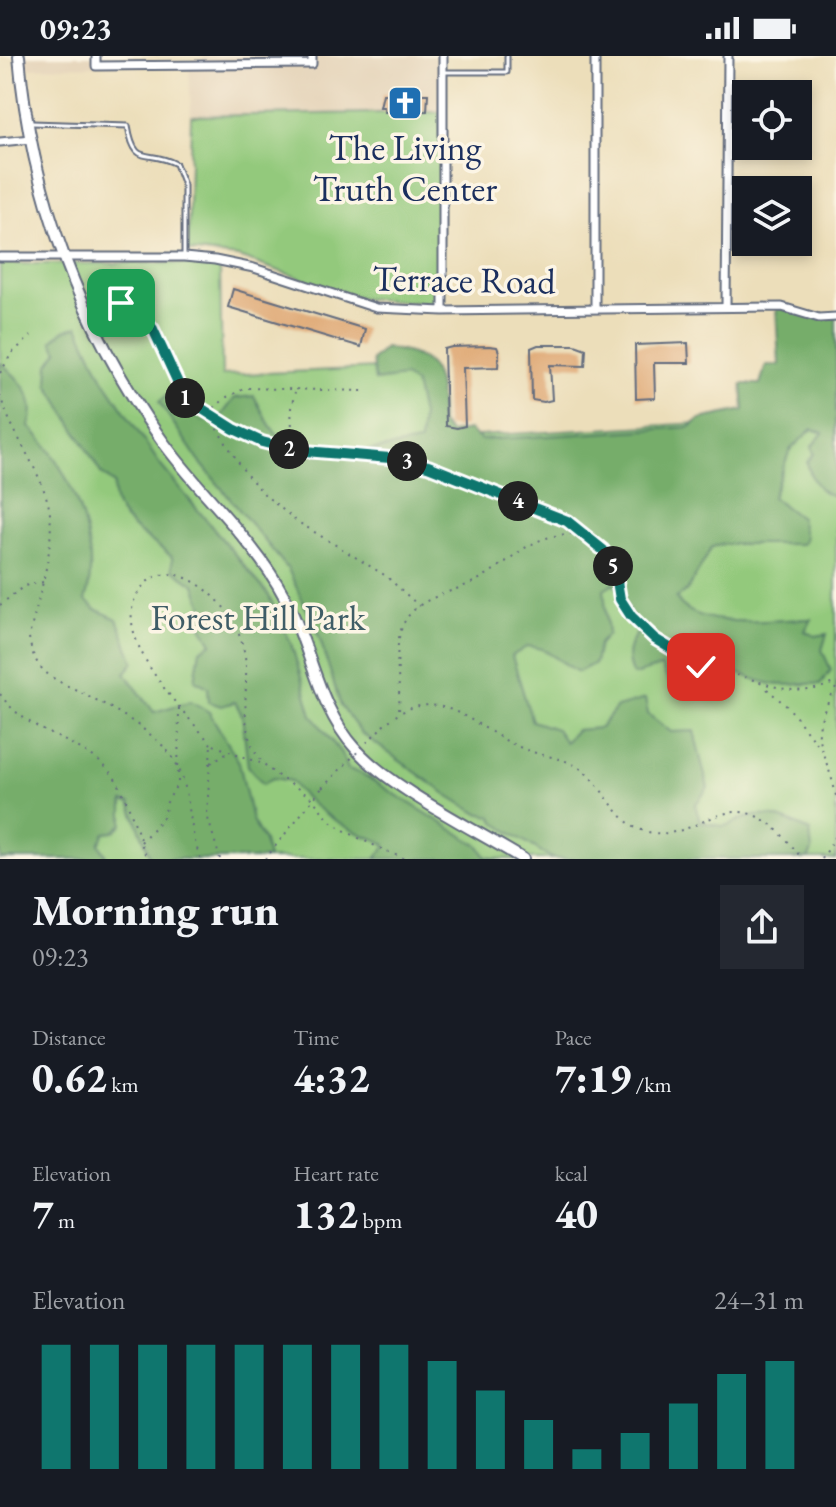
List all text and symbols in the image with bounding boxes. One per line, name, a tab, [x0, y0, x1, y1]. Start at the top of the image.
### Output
text: 09:23	[40, 9, 112, 48]
map controls	[732, 80, 812, 256]
button: locate	[732, 80, 812, 160]
church icon: The Living Truth Center	[386, 84, 424, 122]
place label: The Living Truth Center	[313, 124, 497, 212]
button: layers	[732, 176, 812, 256]
street label: Terrace Road	[372, 254, 557, 305]
pin	[87, 269, 155, 337]
icon: arrive	[99, 281, 143, 325]
pin: 1	[165, 378, 205, 418]
text: 1	[179, 383, 191, 412]
pin: 2	[269, 429, 309, 469]
text: 2	[283, 434, 295, 463]
pin: 3	[387, 441, 427, 481]
text: 3	[401, 446, 413, 475]
pin: 4	[498, 481, 538, 521]
text: 4	[512, 486, 524, 515]
pin: 5	[593, 546, 633, 586]
text: 5	[607, 551, 619, 580]
park label: Forest Hill Park	[150, 594, 367, 641]
pin	[667, 633, 735, 701]
icon: check	[679, 645, 723, 689]
text: Morning run	[32, 881, 279, 938]
button: share	[720, 885, 804, 969]
text: 09:23	[32, 940, 88, 974]
text: Distance	[32, 1023, 105, 1052]
text: Time	[293, 1023, 339, 1052]
text: Pace	[555, 1023, 592, 1052]
text: 0.62	[32, 1052, 107, 1104]
text: 4:32	[293, 1052, 370, 1104]
text: 7:19	[555, 1052, 631, 1104]
text: km	[107, 1070, 139, 1099]
text: /km	[631, 1070, 672, 1099]
text: Elevation	[32, 1159, 111, 1188]
text: Heart rate	[293, 1159, 379, 1188]
text: kcal	[555, 1159, 588, 1188]
text: 7	[32, 1188, 54, 1240]
text: 132	[293, 1188, 358, 1240]
text: 40	[555, 1188, 598, 1240]
text: m	[54, 1206, 75, 1235]
text: bpm	[358, 1206, 402, 1235]
text: Elevation	[32, 1283, 126, 1317]
text: 24–31 m	[714, 1283, 804, 1317]

